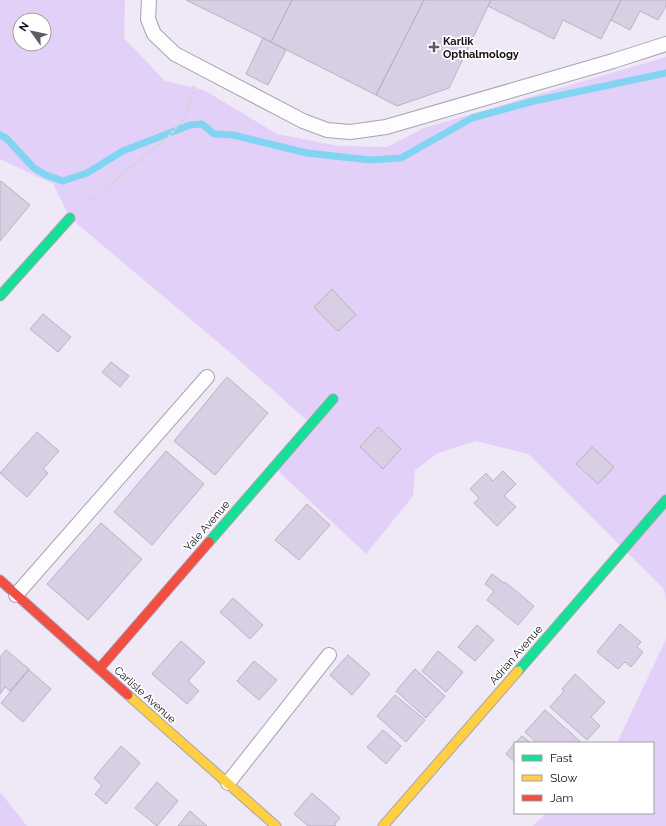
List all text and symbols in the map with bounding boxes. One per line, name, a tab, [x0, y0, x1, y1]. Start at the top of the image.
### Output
north arrow	[12, 12, 52, 52]
text: N	[16, 20, 32, 34]
place label: Karlik Opthalmology	[443, 35, 519, 61]
marker: Karlik Opthalmology	[428, 41, 440, 53]
street label: Yale Avenue	[182, 498, 233, 554]
street label: Adrian Avenue	[487, 622, 545, 687]
street label: Carlisle Avenue	[111, 664, 179, 726]
legend	[514, 742, 654, 814]
text: Fast	[550, 751, 573, 765]
text: Slow	[550, 771, 577, 785]
text: Jam	[550, 791, 573, 805]

